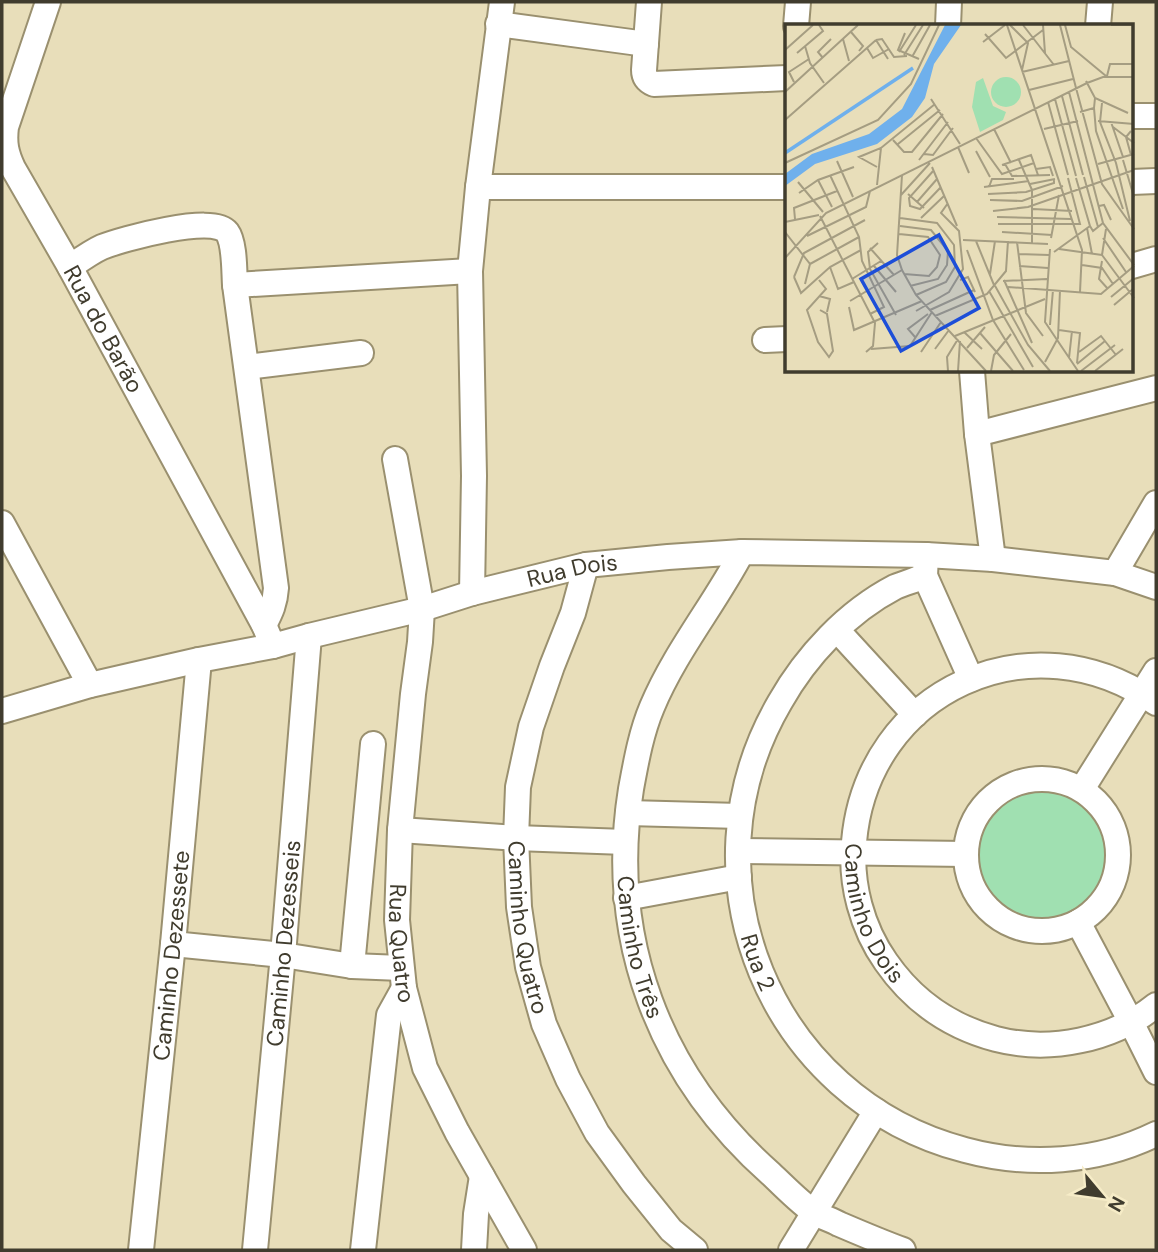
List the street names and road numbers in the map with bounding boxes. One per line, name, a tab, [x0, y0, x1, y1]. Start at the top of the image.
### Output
street label: Rua do Barão	[57, 260, 150, 398]
street label: Rua Dois	[524, 547, 619, 594]
street label: Caminho Dezesseis	[259, 839, 307, 1048]
street label: Caminho Quatro	[501, 840, 555, 1017]
street label: Caminho Dois	[838, 843, 911, 989]
street label: Caminho Dezessete	[146, 849, 197, 1062]
street label: Caminho Três	[610, 875, 670, 1023]
street label: Rua Quatro	[382, 883, 422, 1006]
street label: Rua 2	[734, 930, 782, 996]

